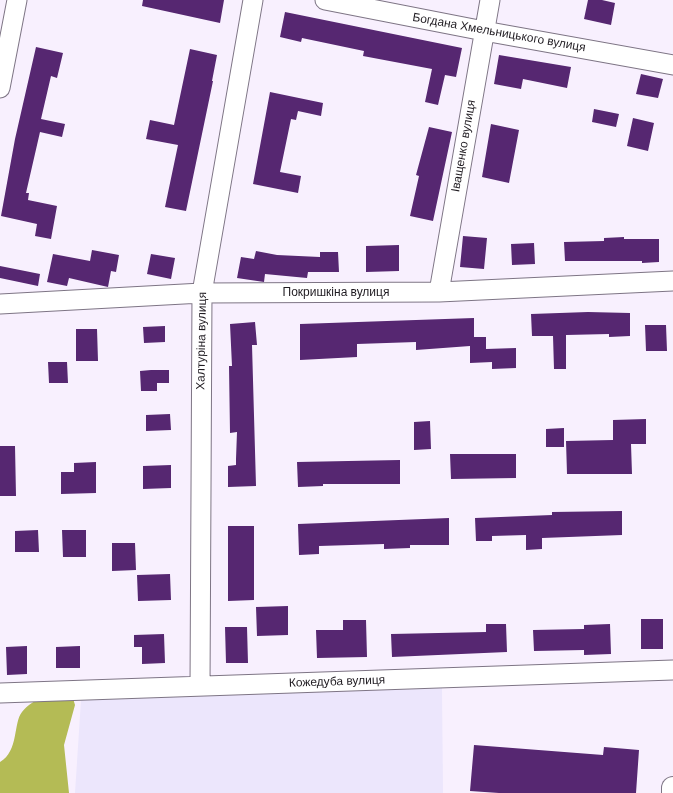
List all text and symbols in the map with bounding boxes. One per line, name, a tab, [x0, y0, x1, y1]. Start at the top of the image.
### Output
street label: Богдана Хмельницького вулиця	[411, 11, 587, 55]
street label: Іващенко вулиця	[449, 99, 479, 193]
street label: Покришкіна вулиця	[283, 286, 389, 300]
street label: Халтуріна вулиця	[194, 292, 210, 390]
street label: Кожедуба вулиця	[289, 673, 385, 691]

